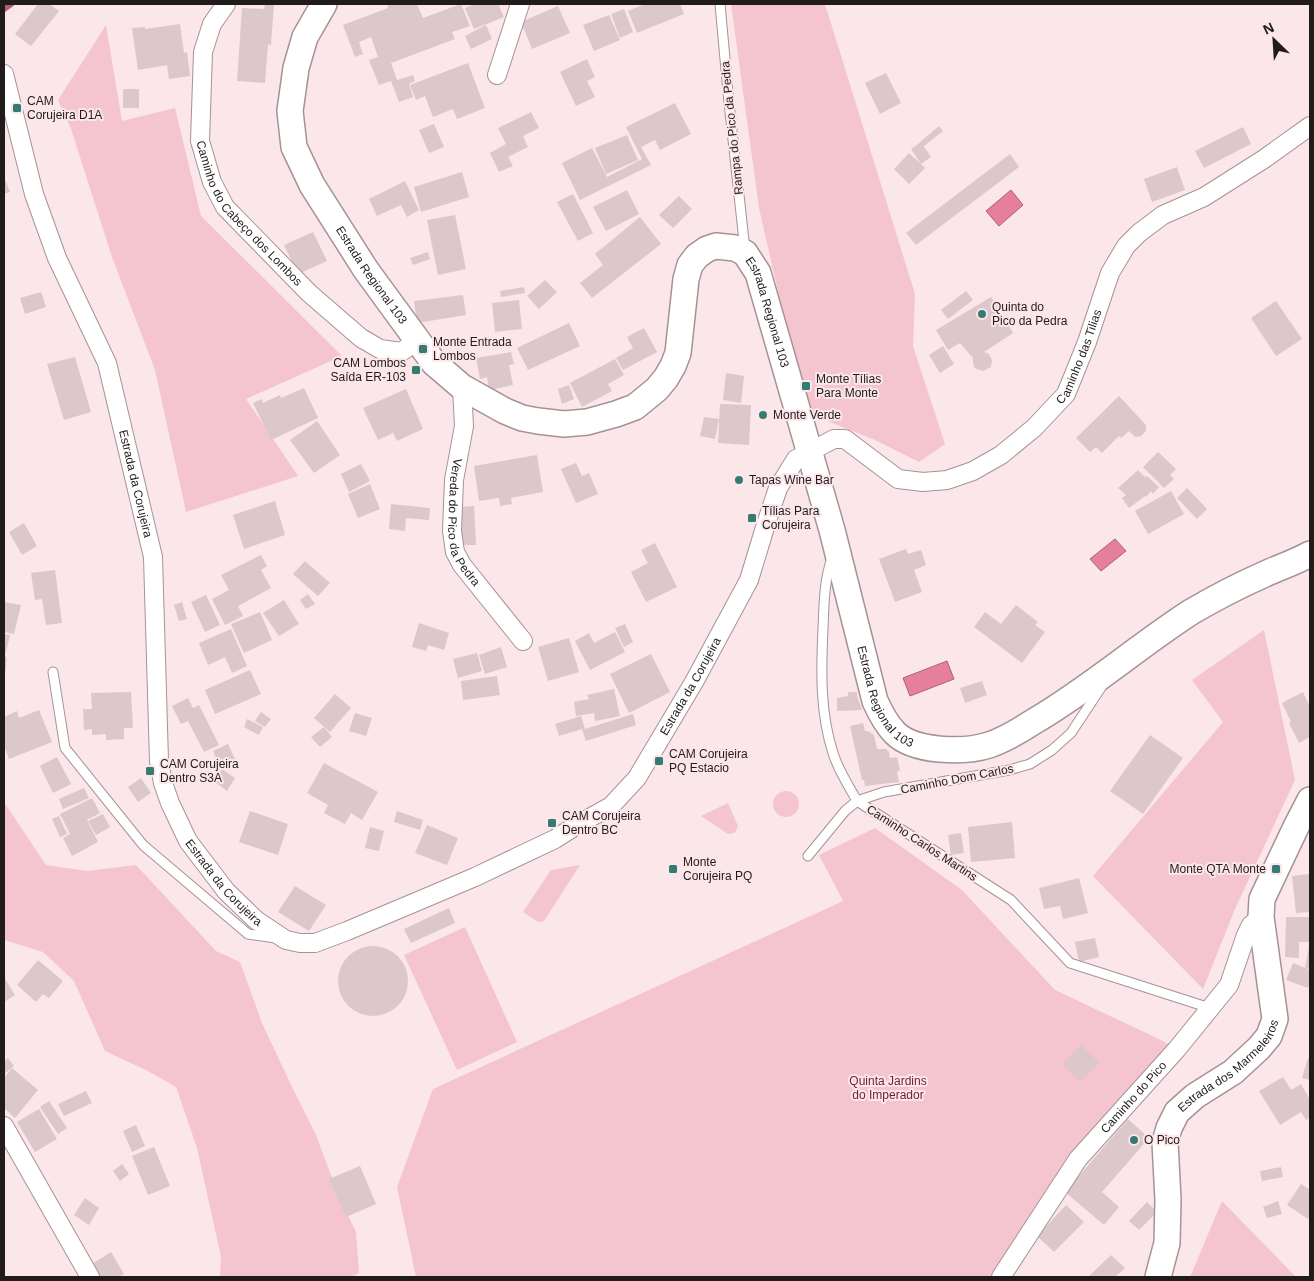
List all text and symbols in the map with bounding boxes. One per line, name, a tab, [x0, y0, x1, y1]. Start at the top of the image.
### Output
north arrow	[1249, 15, 1299, 65]
text: N	[1261, 19, 1276, 38]
street label: Rampa do Pico da Pedra	[718, 60, 746, 195]
place label: CAM Corujeira D1A	[27, 94, 102, 122]
marker: CAM Corujeira D1A	[11, 102, 23, 114]
street label: Caminho do Cabeço dos Lombos	[193, 139, 305, 289]
street label: Estrada Regional 103	[333, 224, 410, 327]
street label: Estrada Regional 103	[742, 254, 792, 369]
place label: Quinta do Pico da Pedra	[992, 300, 1068, 328]
marker: Quinta do Pico da Pedra	[976, 308, 988, 320]
street label: Caminho das Tilias	[1053, 308, 1104, 407]
place label: Monte Entrada Lombos	[433, 335, 512, 363]
marker: Monte Entrada Lombos	[417, 343, 429, 355]
place label: CAM Lombos Saída ER-103	[331, 356, 406, 384]
marker: CAM Lombos Saída ER-103	[410, 364, 422, 376]
place label: Monte Tílias Para Monte	[816, 372, 881, 400]
marker: Monte Tílias Para Monte	[800, 380, 812, 392]
place label: Monte Verde	[773, 408, 841, 422]
marker: Monte Verde	[757, 409, 769, 421]
street label: Estrada da Corujeira	[116, 428, 155, 539]
street label: Vereda do Pico da Pedra	[445, 457, 483, 589]
place label: Tapas Wine Bar	[749, 473, 834, 487]
marker: Tapas Wine Bar	[733, 474, 745, 486]
place label: Tílias Para Corujeira	[762, 504, 820, 532]
marker: Tílias Para Corujeira	[746, 512, 758, 524]
street label: Estrada da Corujeira	[657, 635, 724, 738]
street label: Estrada Regional 103	[854, 644, 916, 750]
place label: CAM Corujeira PQ Estacio	[669, 747, 748, 775]
marker: CAM Corujeira PQ Estacio	[653, 755, 665, 767]
place label: CAM Corujeira Dentro S3A	[160, 757, 239, 785]
street label: Caminho Dom Carlos	[899, 761, 1015, 797]
marker: CAM Corujeira Dentro S3A	[144, 765, 156, 777]
street label: Caminho Carlos Martins	[864, 802, 980, 884]
place label: CAM Corujeira Dentro BC	[562, 809, 641, 837]
marker: CAM Corujeira Dentro BC	[546, 817, 558, 829]
street label: Estrada da Corujeira	[182, 837, 265, 929]
place label: Monte Corujeira PQ	[683, 855, 752, 883]
place label: Monte QTA Monte	[1170, 862, 1266, 876]
marker: Monte Corujeira PQ	[667, 863, 679, 875]
marker: Monte QTA Monte	[1270, 863, 1282, 875]
street label: Estrada dos Marmeleiros	[1175, 1018, 1281, 1115]
street label: Caminho do Pico	[1098, 1058, 1170, 1136]
park label: Quinta Jardins do Imperador	[849, 1074, 927, 1102]
place label: O Pico	[1144, 1133, 1180, 1147]
marker: O Pico	[1128, 1134, 1140, 1146]

